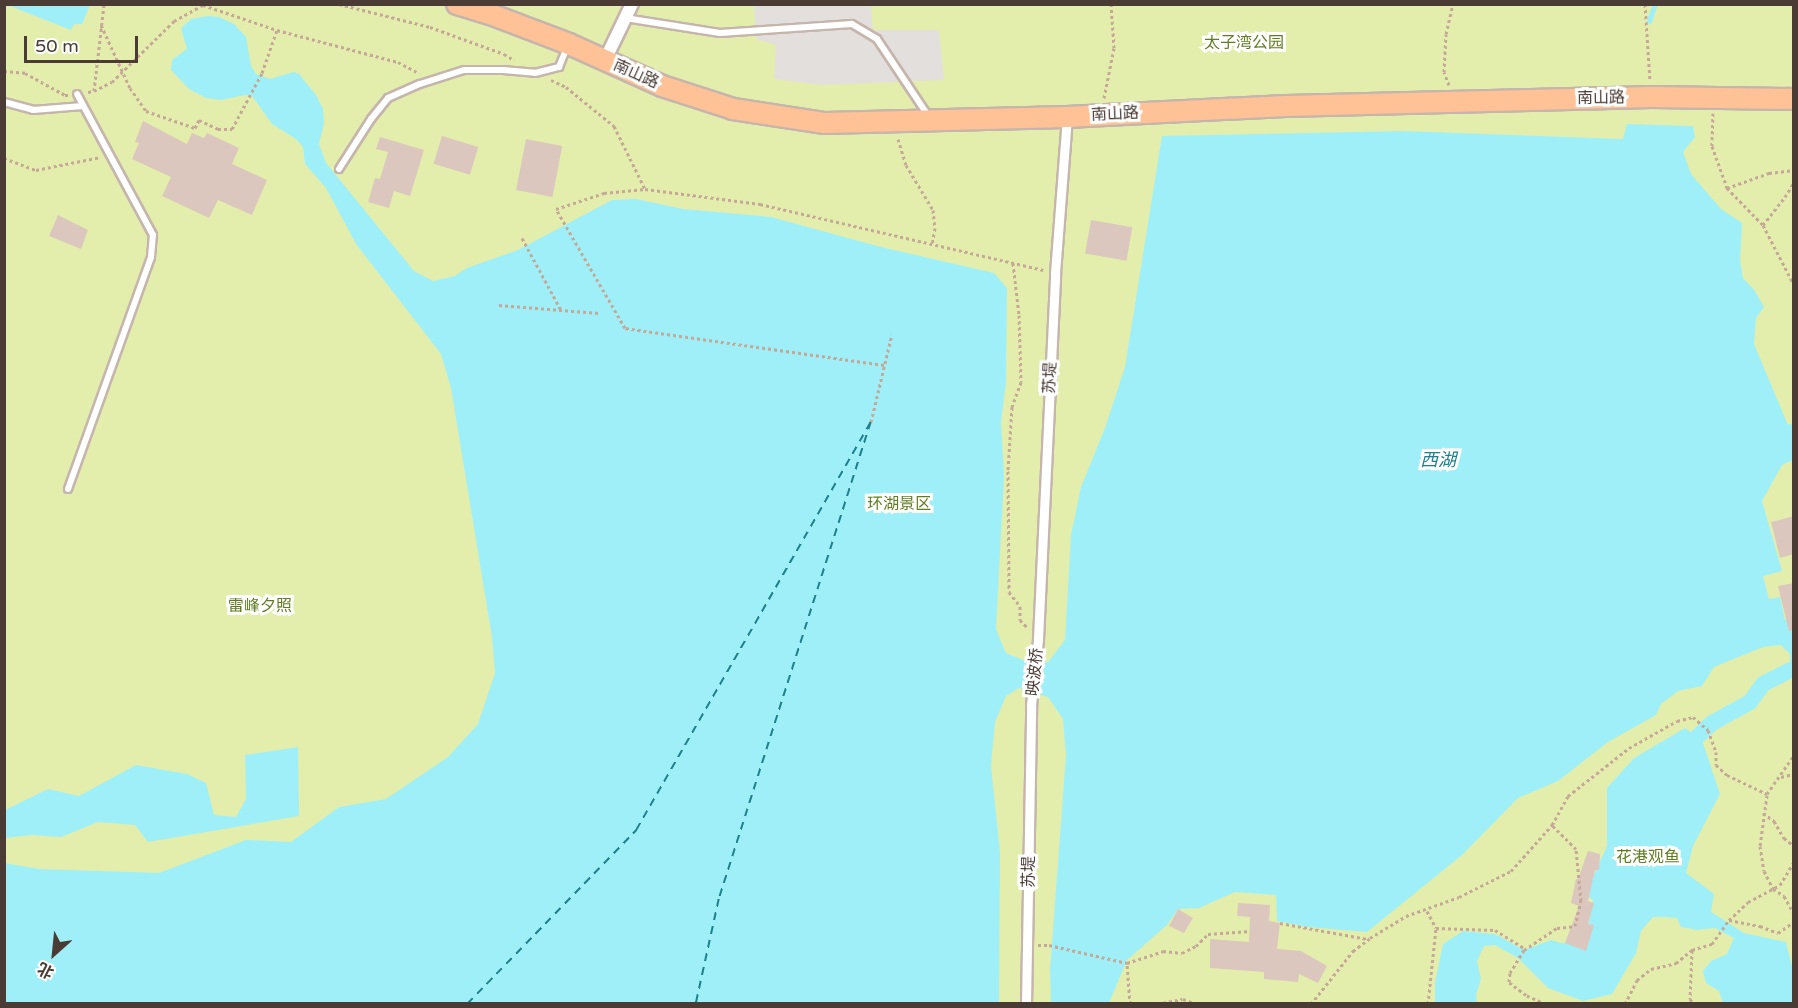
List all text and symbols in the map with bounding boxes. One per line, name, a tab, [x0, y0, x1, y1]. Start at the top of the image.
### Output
scale bar	[27, 24, 141, 62]
park label: 太子湾公园	[1204, 33, 1284, 53]
text: 50 m	[35, 35, 79, 57]
street label: 南山路	[610, 55, 662, 93]
street label: 南山路	[1577, 88, 1625, 108]
street label: 南山路	[1091, 103, 1139, 125]
street label: 苏堤	[1040, 362, 1060, 394]
water label: 西湖	[1420, 449, 1456, 471]
park label: 环湖景区	[867, 494, 931, 514]
park label: 雷峰夕照	[228, 596, 292, 616]
street label: 映波桥	[1023, 647, 1047, 697]
park label: 花港观鱼	[1616, 847, 1680, 867]
street label: 苏堤	[1019, 856, 1039, 888]
north arrow	[24, 924, 84, 984]
text: 北	[34, 957, 58, 983]

